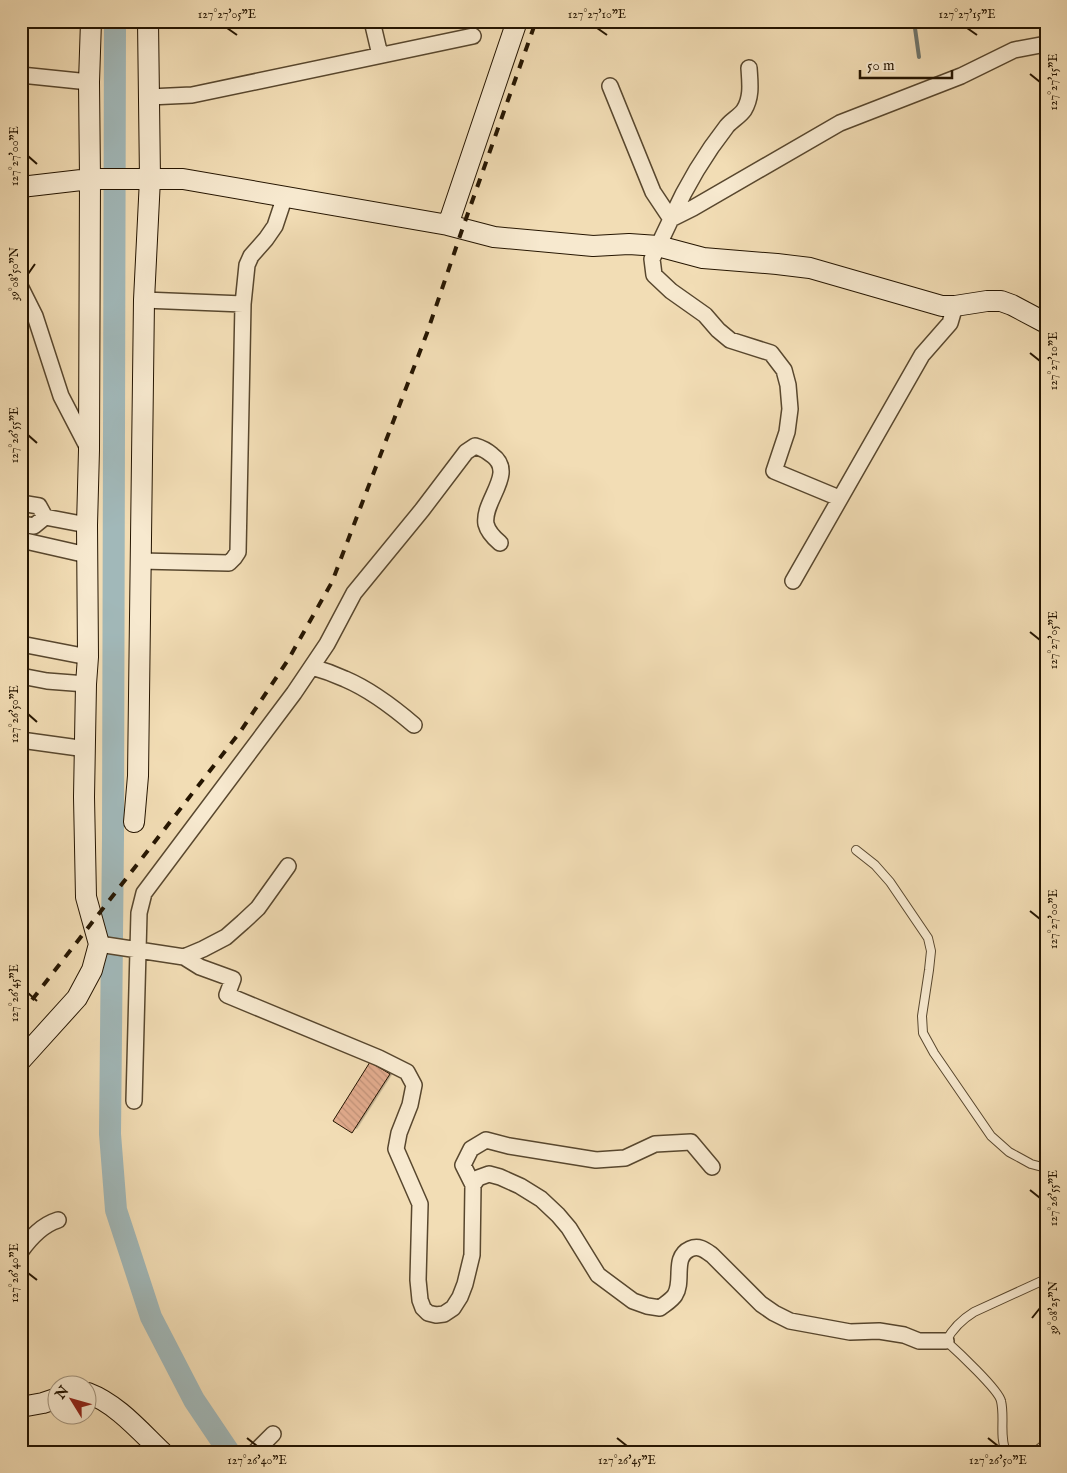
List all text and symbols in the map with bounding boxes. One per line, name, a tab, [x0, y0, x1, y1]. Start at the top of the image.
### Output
text: 127°27'05"E	[198, 7, 256, 22]
text: 127°27'10"E	[568, 7, 626, 22]
text: 127°27'15"E	[939, 7, 995, 22]
scale bar	[860, 48, 952, 80]
text: 127°27'15"E	[1046, 54, 1061, 110]
text: 50 m	[867, 56, 895, 75]
text: 127°27'00"E	[7, 126, 22, 186]
text: 39°08'50"N	[7, 246, 22, 301]
text: 127°27'10"E	[1046, 332, 1061, 390]
text: 127°26'55"E	[7, 407, 22, 463]
text: 127°27'05"E	[1046, 611, 1061, 669]
text: 127°26'50"E	[7, 685, 22, 743]
text: 127°27'00"E	[1046, 889, 1061, 949]
text: 127°26'45"E	[7, 964, 22, 1022]
text: 127°26'55"E	[1046, 1170, 1061, 1226]
text: 127°26'40"E	[7, 1243, 22, 1303]
text: 39°08'25"N	[1046, 1281, 1061, 1335]
north arrow	[48, 1376, 98, 1426]
text: N	[51, 1383, 73, 1404]
text: 127°26'40"E	[227, 1453, 287, 1468]
text: 127°26'45"E	[598, 1453, 656, 1468]
text: 127°26'50"E	[969, 1453, 1027, 1468]

